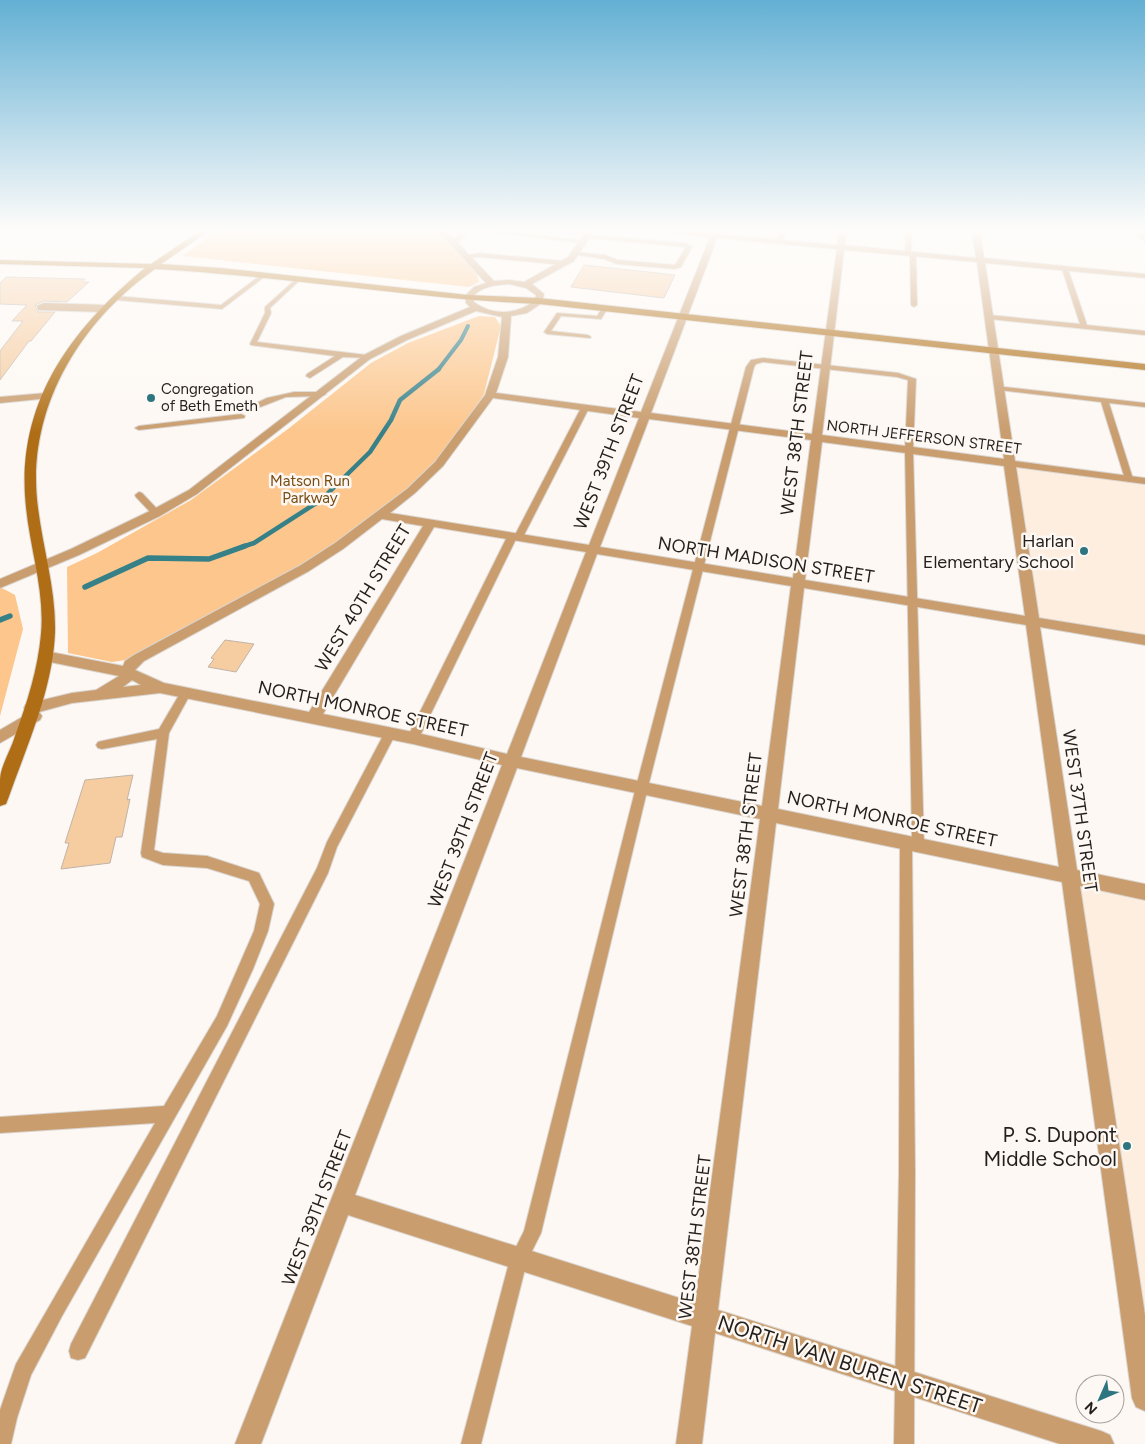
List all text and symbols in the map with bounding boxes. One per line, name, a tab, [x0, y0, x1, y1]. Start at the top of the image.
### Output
street label: WEST 38TH STREET	[776, 349, 818, 517]
street label: WEST 39TH STREET	[569, 371, 649, 533]
place label: Congregation of Beth Emeth	[161, 380, 258, 415]
marker: Congregation of Beth Emeth	[145, 392, 157, 404]
street label: NORTH JEFFERSON STREET	[826, 416, 1023, 458]
park label: Matson Run Parkway	[270, 472, 350, 507]
street label: WEST 40TH STREET	[310, 521, 416, 675]
place label: Harlan Elementary School	[923, 530, 1074, 573]
street label: NORTH MADISON STREET	[656, 532, 876, 588]
marker: Harlan Elementary School	[1078, 545, 1090, 557]
street label: NORTH MONROE STREET	[256, 676, 470, 742]
street label: WEST 37TH STREET	[1058, 728, 1102, 894]
street label: WEST 39TH STREET	[423, 749, 503, 911]
street label: WEST 38TH STREET	[725, 751, 767, 919]
street label: NORTH MONROE STREET	[785, 786, 999, 852]
place label: P. S. Dupont Middle School	[984, 1122, 1117, 1171]
street label: WEST 39TH STREET	[277, 1127, 357, 1289]
marker: P. S. Dupont Middle School	[1121, 1140, 1133, 1152]
street label: WEST 38TH STREET	[674, 1153, 716, 1321]
street label: NORTH VAN BUREN STREET	[715, 1309, 986, 1419]
north arrow	[1075, 1374, 1125, 1424]
text: N	[1081, 1398, 1101, 1418]

